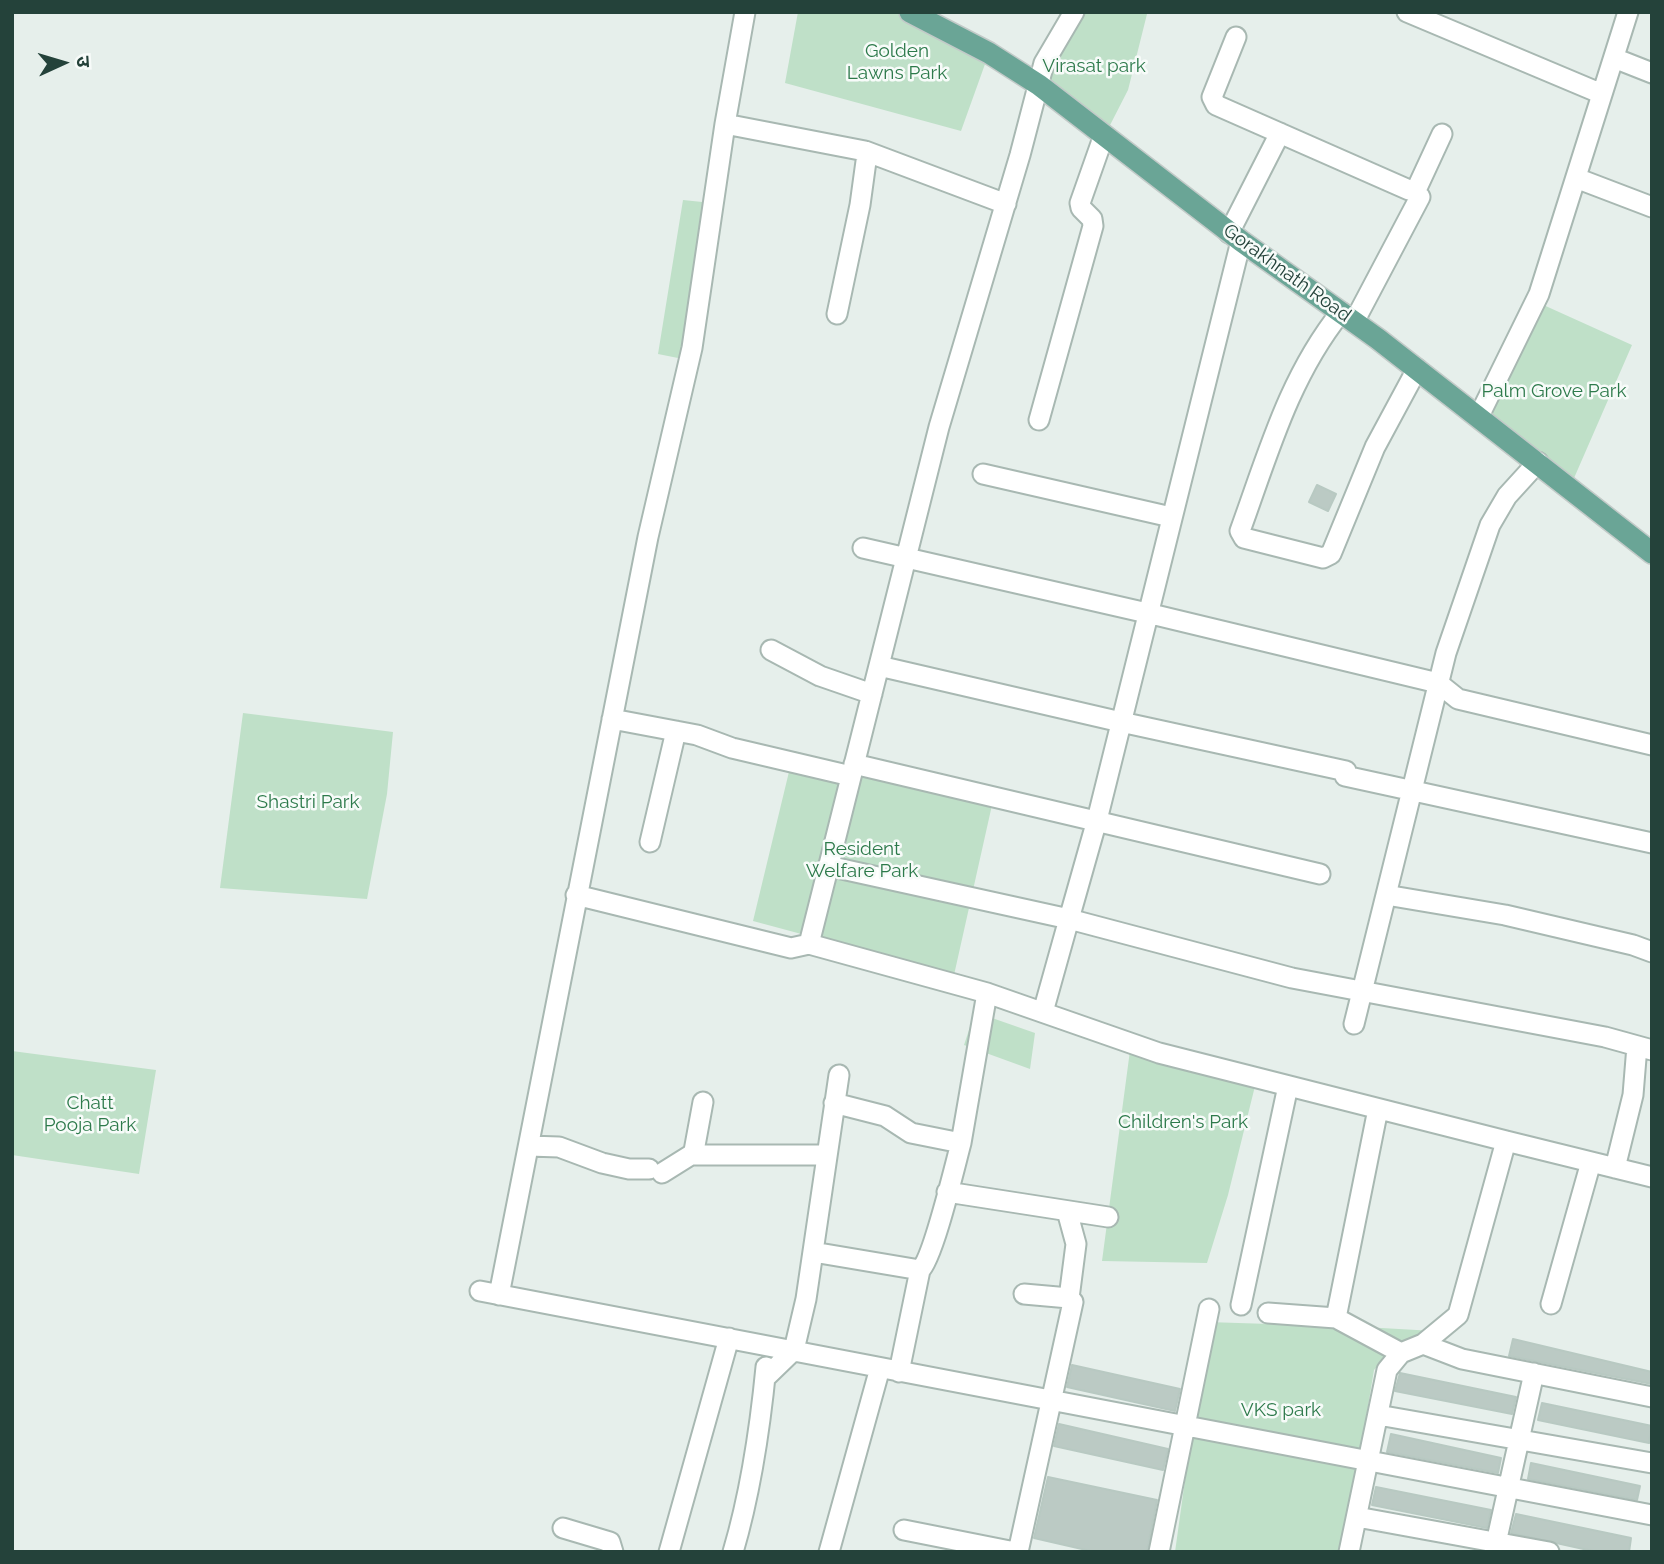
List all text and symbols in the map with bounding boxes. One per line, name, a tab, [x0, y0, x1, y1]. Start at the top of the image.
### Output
north arrow	[28, 28, 98, 98]
park label: Golden Lawns Park	[847, 40, 947, 84]
text: उ	[73, 55, 95, 68]
park label: Virasat park	[1042, 55, 1146, 77]
street label: Gorakhnath Road	[1219, 219, 1355, 327]
park label: Palm Grove Park	[1481, 380, 1627, 402]
park label: Shastri Park	[257, 791, 359, 813]
park label: Resident Welfare Park	[806, 838, 918, 882]
park label: Chatt Pooja Park	[44, 1092, 136, 1136]
park label: Children's Park	[1118, 1111, 1248, 1133]
park label: VKS park	[1241, 1399, 1321, 1421]

